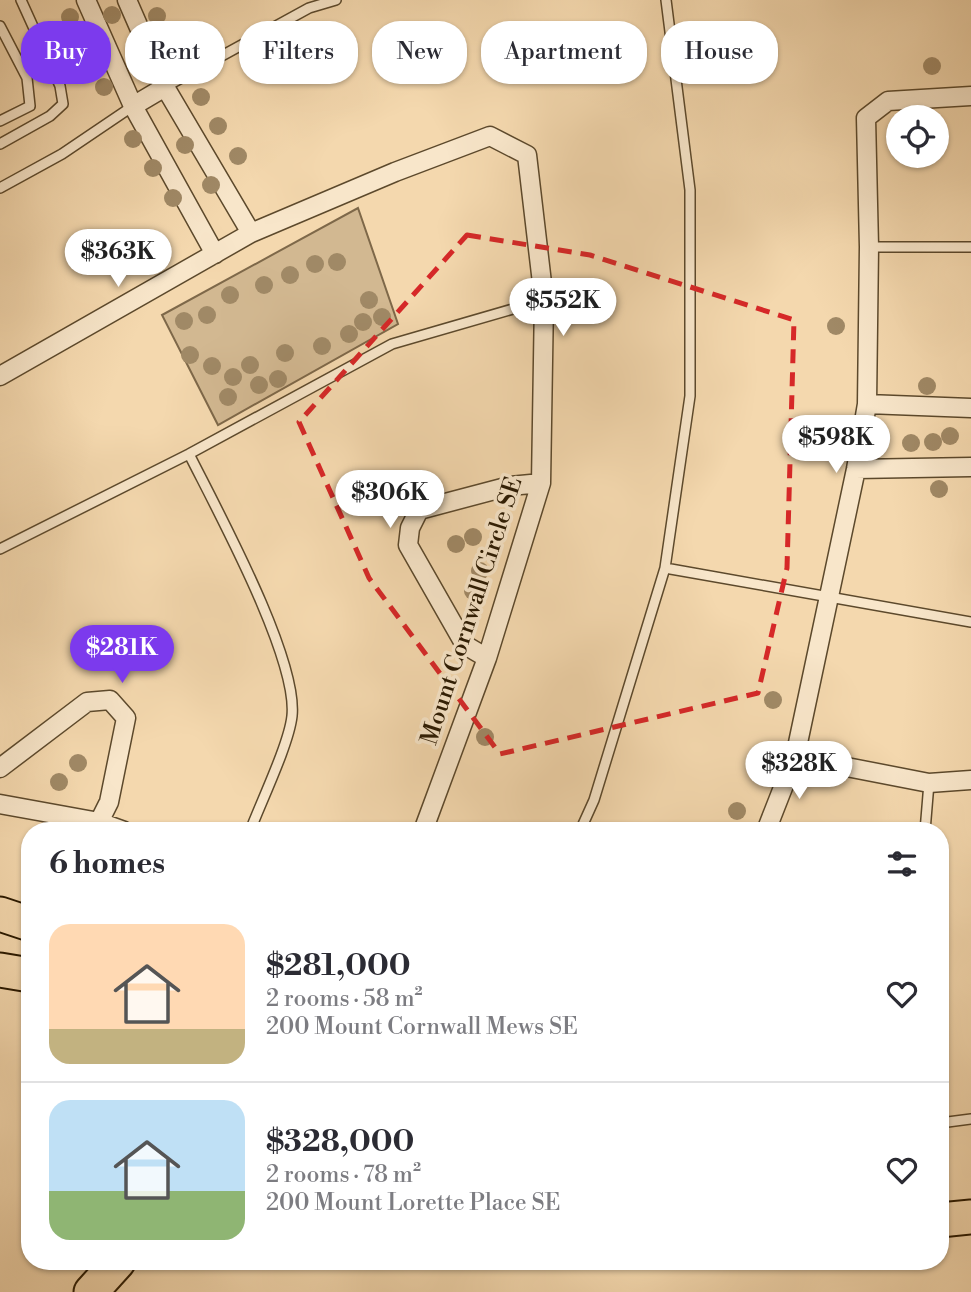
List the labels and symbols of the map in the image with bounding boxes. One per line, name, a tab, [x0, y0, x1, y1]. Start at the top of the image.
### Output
pin: $363K	[69, 230, 167, 289]
pin: $552K	[514, 278, 612, 338]
pin: $598K	[787, 416, 885, 475]
pin: $306K	[341, 470, 439, 530]
street label: Mount Cornwall Circle SE	[414, 473, 530, 749]
pin: $281K	[73, 626, 171, 685]
pin: $328K	[750, 742, 848, 801]

